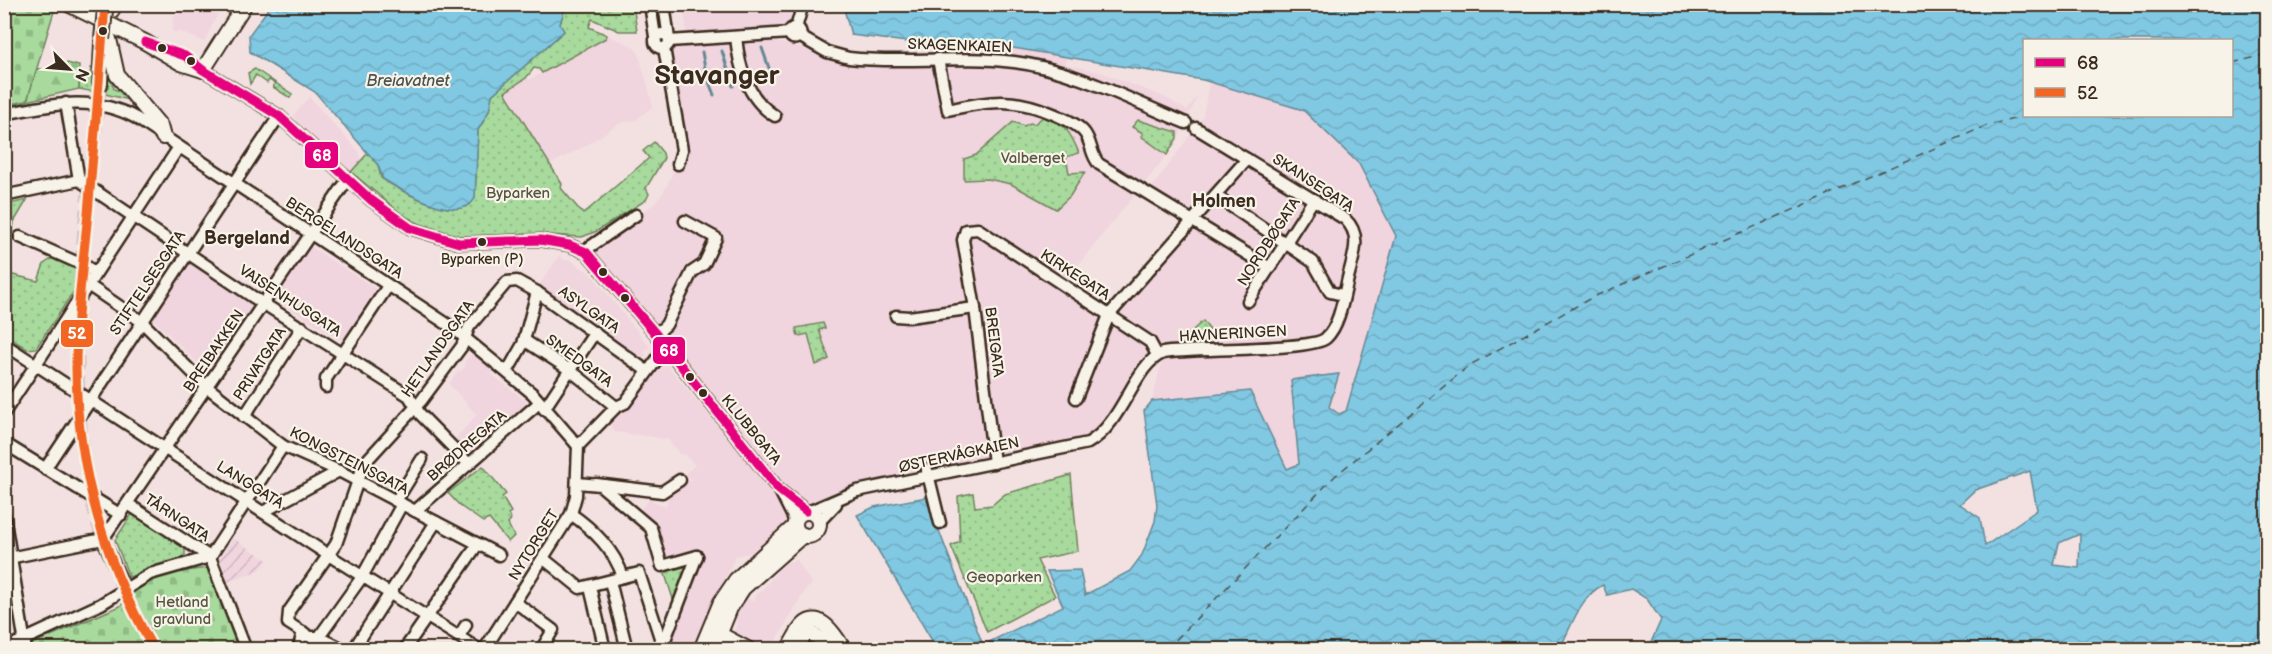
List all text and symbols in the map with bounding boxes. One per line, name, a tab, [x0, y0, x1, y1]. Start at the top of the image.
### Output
unlabelled marker	[97, 25, 109, 37]
street label: SKAGENKAIEN	[907, 35, 1013, 57]
north arrow	[39, 39, 99, 99]
legend	[2023, 39, 2233, 117]
unlabelled marker	[156, 42, 168, 54]
text: 68	[2077, 53, 2099, 74]
unlabelled marker	[185, 55, 197, 67]
district label: Stavanger	[655, 60, 780, 92]
text: N	[70, 65, 92, 84]
water label: Breiavatnet	[366, 72, 451, 91]
text: 52	[2077, 83, 2098, 104]
line badge: 68	[304, 141, 339, 169]
text: 68	[312, 147, 332, 166]
park label: Valberget	[1001, 149, 1066, 168]
street label: SKANSEGATA	[1269, 150, 1358, 217]
park label: Byparken	[486, 184, 550, 203]
district label: Holmen	[1192, 191, 1256, 212]
street label: BERGELANDSGATA	[282, 193, 407, 284]
street label: NORDBØGATA	[1233, 194, 1305, 290]
street label: STIFTELSESGATA	[106, 226, 191, 339]
district label: Bergeland	[204, 228, 290, 249]
marker: Byparken (P)	[476, 236, 488, 248]
street label: KIRKEGATA	[1036, 245, 1114, 305]
place label: Byparken (P)	[441, 251, 523, 268]
street label: VAISENHUSGATA	[235, 261, 346, 342]
unlabelled marker	[597, 266, 609, 278]
street label: ASYLGATA	[555, 282, 624, 338]
unlabelled marker	[619, 292, 631, 304]
street label: HETLANDSGATA	[397, 296, 479, 401]
street label: BREIBAKKEN	[179, 306, 249, 396]
street label: BREIGATA	[980, 306, 1008, 379]
line badge: 52	[60, 319, 94, 348]
street label: HAVNERINGEN	[1178, 322, 1288, 346]
street label: PRIVATGATA	[229, 323, 291, 404]
text: 52	[68, 325, 87, 344]
street label: SMEDGATA	[542, 330, 617, 392]
line badge: 68	[652, 336, 686, 365]
text: 68	[659, 342, 679, 361]
unlabelled marker	[684, 371, 696, 383]
unlabelled marker	[697, 387, 709, 399]
street label: KLUBBGATA	[717, 391, 786, 470]
street label: BRØDREGATA	[423, 406, 511, 486]
street label: KONGSTEINSGATA	[286, 423, 413, 500]
street label: ØSTERVÅGKAIEN	[897, 432, 1021, 477]
street label: LANGGATA	[213, 457, 288, 514]
street label: TÅRNGATA	[141, 489, 214, 547]
street label: NYTORGET	[505, 506, 563, 584]
park label: Geoparken	[966, 568, 1042, 587]
park label: Hetland gravlund	[153, 593, 211, 629]

